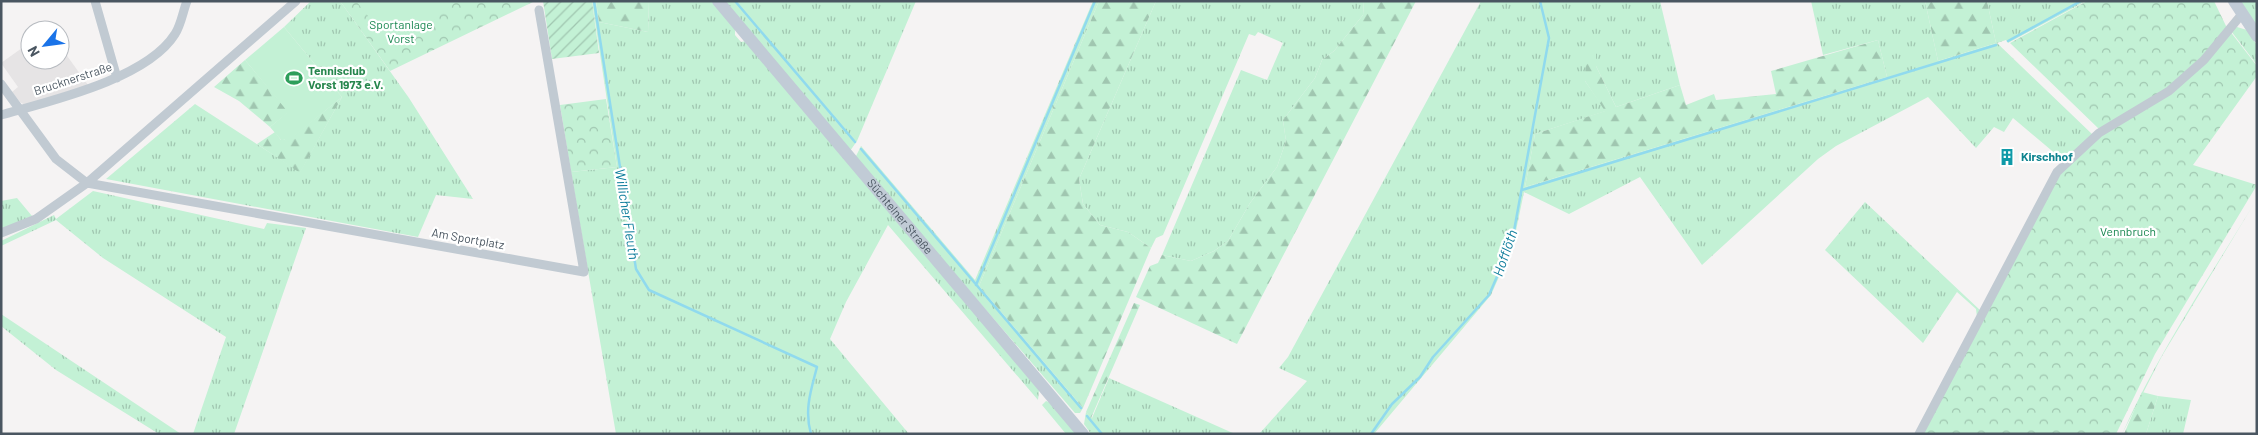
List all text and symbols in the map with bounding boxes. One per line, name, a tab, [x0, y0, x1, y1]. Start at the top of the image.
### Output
park label: Sportanlage Vorst	[369, 17, 433, 45]
north arrow	[20, 20, 70, 70]
text: N	[24, 43, 43, 60]
street label: Brucknerstraße	[32, 59, 114, 97]
place label: Tennisclub Vorst 1973 e.V.	[308, 63, 383, 91]
sports icon: Tennisclub Vorst 1973 e.V.	[284, 68, 304, 88]
building icon: Kirschhof	[1997, 147, 2017, 167]
place label: Kirschhof	[2021, 149, 2073, 163]
water label: Willicher Fleuth	[612, 167, 643, 261]
street label: Süchtelner Straße	[865, 175, 936, 256]
park label: Vennbruch	[2100, 224, 2156, 238]
street label: Am Sportplatz	[431, 225, 506, 251]
water label: Hofflöth	[1489, 227, 1520, 278]

